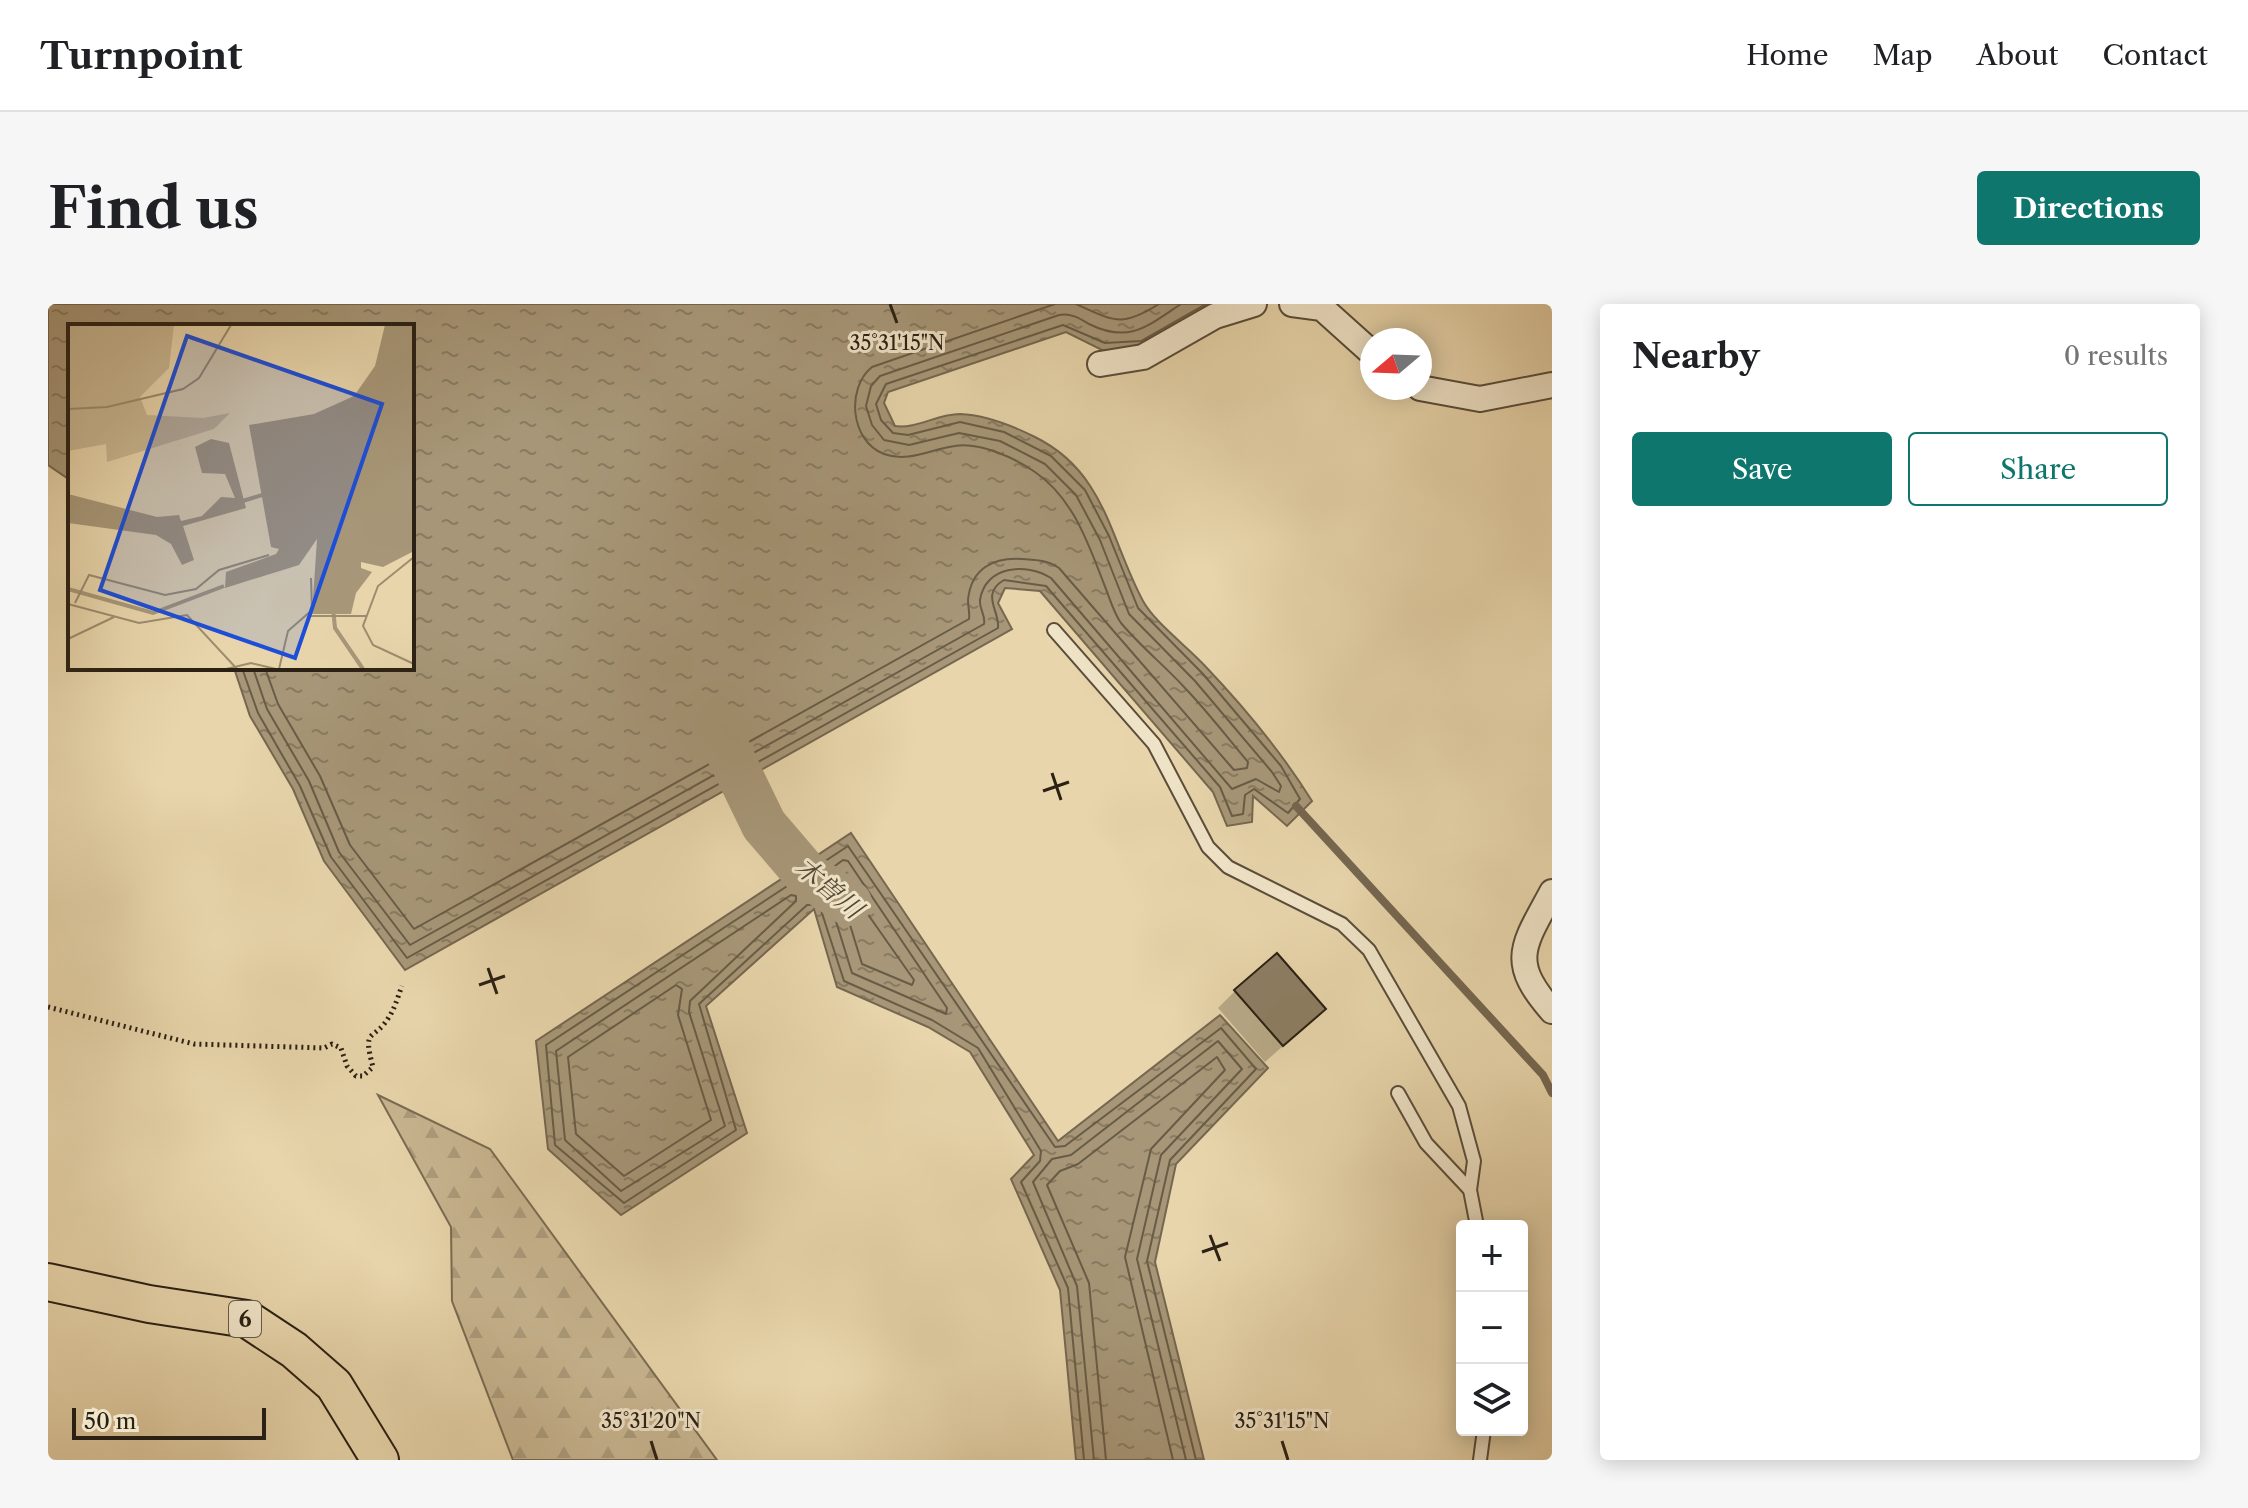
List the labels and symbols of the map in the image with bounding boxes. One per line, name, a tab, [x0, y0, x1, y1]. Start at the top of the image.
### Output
inset map	[68, 324, 414, 670]
north arrow	[1360, 328, 1432, 400]
text: 35°31'15"N	[849, 331, 945, 355]
water label: 木曽川	[789, 851, 871, 927]
road number: 6	[229, 1301, 261, 1337]
scale bar	[72, 1404, 266, 1440]
text: 35°31'20"N	[601, 1409, 701, 1433]
text: 35°31'15"N	[1234, 1409, 1330, 1433]

